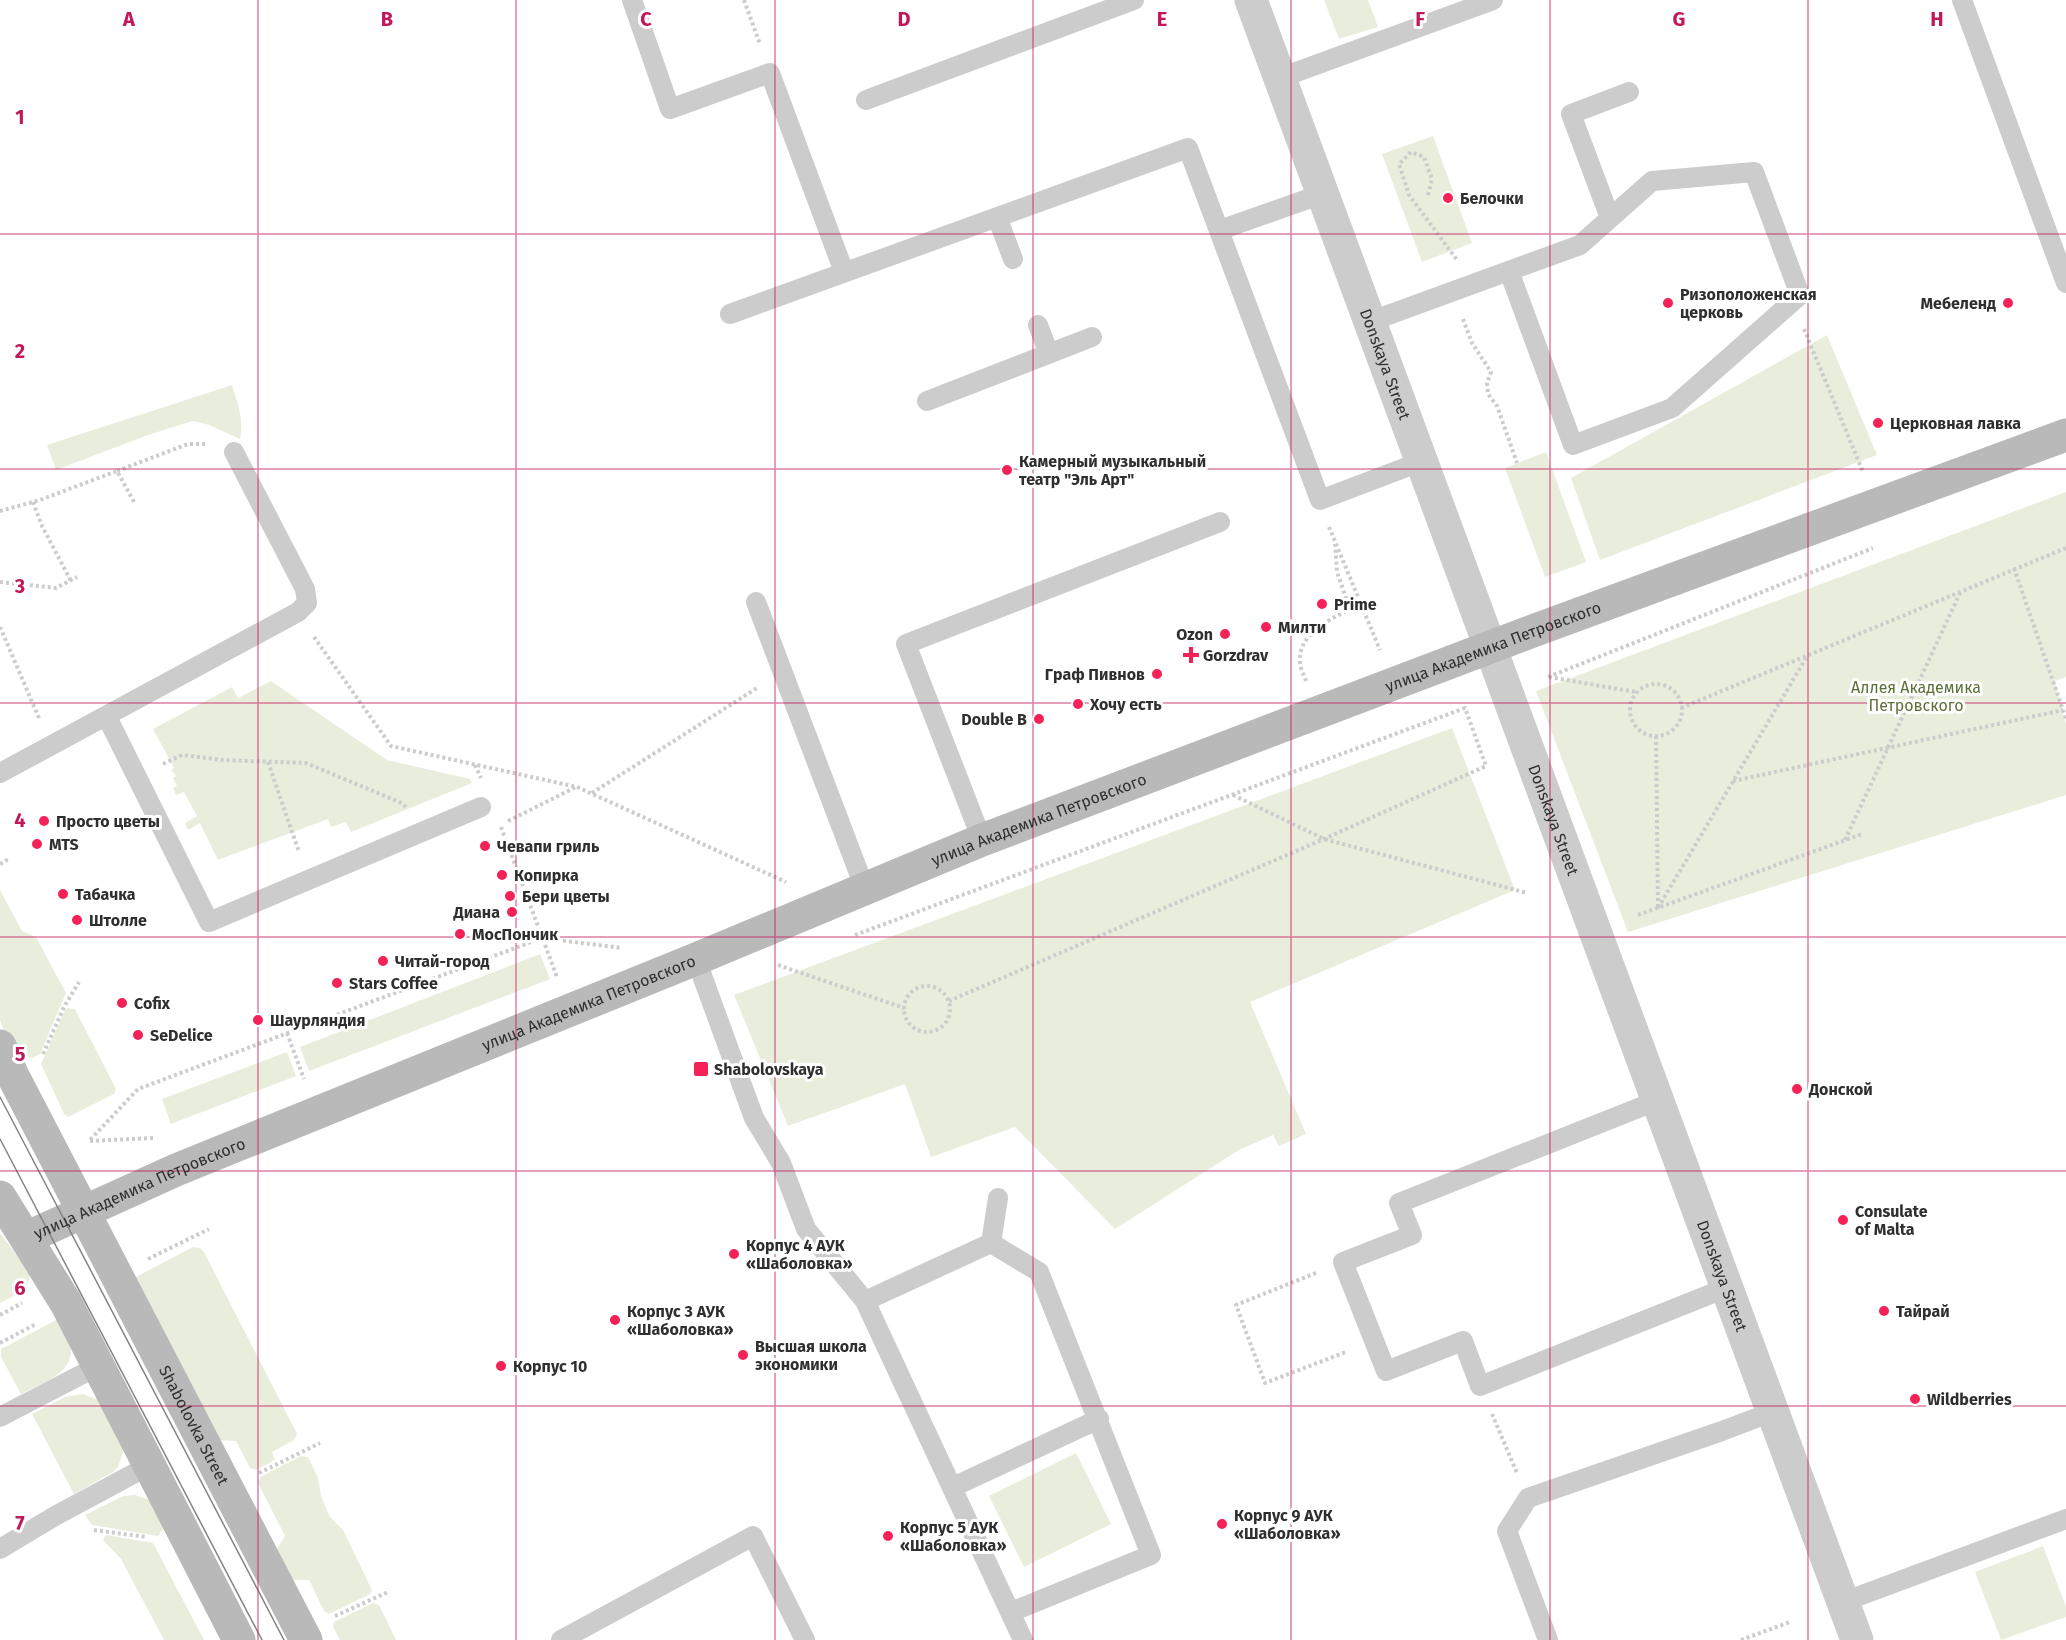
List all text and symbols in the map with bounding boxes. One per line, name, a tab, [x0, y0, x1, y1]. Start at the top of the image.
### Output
text: A	[122, 7, 136, 31]
text: B	[381, 7, 393, 31]
text: C	[640, 7, 652, 31]
text: D	[897, 7, 911, 31]
text: E	[1157, 7, 1167, 31]
text: F	[1415, 7, 1425, 31]
text: G	[1673, 7, 1685, 31]
text: H	[1930, 7, 1944, 31]
text: 1	[15, 105, 25, 129]
place label: Белочки	[1460, 189, 1524, 208]
marker: Белочки	[1441, 191, 1455, 205]
place label: Ризоположенская церковь	[1680, 285, 1817, 322]
place label: Мебеленд	[1921, 294, 1996, 313]
marker: Ризоположенская церковь	[1661, 296, 1675, 310]
marker: Мебеленд	[2001, 296, 2015, 310]
street label: Donskaya Street	[1356, 306, 1415, 422]
text: 2	[15, 339, 25, 363]
place label: Церковная лавка	[1890, 414, 2021, 433]
marker: Церковная лавка	[1871, 416, 1885, 430]
place label: Камерный музыкальный театр "Эль Арт"	[1019, 452, 1206, 489]
marker: Камерный музыкальный театр "Эль Арт"	[1000, 463, 1014, 477]
text: 3	[14, 574, 25, 598]
place label: Prime	[1334, 595, 1377, 614]
marker: Prime	[1315, 597, 1329, 611]
street label: улица Академика Петровского	[1382, 597, 1603, 696]
place label: Милти	[1278, 618, 1326, 637]
marker: Милти	[1259, 620, 1273, 634]
place label: Ozon	[1176, 625, 1213, 644]
marker: Ozon	[1218, 627, 1232, 641]
place label: Gorzdrav	[1203, 646, 1269, 665]
marker: Gorzdrav	[1184, 648, 1198, 662]
place label: Граф Пивнов	[1045, 665, 1145, 684]
marker: Граф Пивнов	[1150, 667, 1164, 681]
park label: Аллея Академика Петровского	[1851, 678, 1981, 715]
place label: Хочу есть	[1089, 695, 1162, 714]
marker: Хочу есть	[1071, 697, 1085, 711]
place label: Double B	[961, 710, 1027, 729]
marker: Double B	[1032, 712, 1046, 726]
street label: Donskaya Street	[1525, 762, 1583, 878]
street label: улица Академика Петровского	[928, 769, 1149, 870]
text: 4	[14, 808, 26, 832]
place label: Просто цветы	[56, 812, 160, 831]
marker: Просто цветы	[37, 814, 51, 828]
place label: MTS	[49, 835, 79, 854]
marker: MTS	[30, 837, 44, 851]
place label: Чевапи гриль	[497, 837, 600, 856]
marker: Чевапи гриль	[478, 839, 492, 853]
place label: Копирка	[514, 866, 579, 885]
marker: Копирка	[495, 868, 509, 882]
place label: Табачка	[75, 885, 136, 904]
marker: Табачка	[56, 887, 70, 901]
place label: Бери цветы	[522, 887, 610, 906]
marker: Бери цветы	[503, 889, 517, 903]
place label: Диана	[453, 903, 500, 922]
marker: Диана	[505, 905, 519, 919]
place label: Штолле	[89, 911, 147, 930]
marker: Штолле	[70, 913, 84, 927]
place label: МосПончик	[472, 925, 558, 944]
marker: МосПончик	[453, 927, 467, 941]
street label: улица Академика Петровского	[479, 951, 698, 1054]
place label: Читай-город	[395, 952, 490, 971]
marker: Читай-город	[376, 954, 390, 968]
place label: Stars Coffee	[349, 974, 438, 993]
marker: Stars Coffee	[330, 976, 344, 990]
place label: Cofix	[134, 994, 171, 1013]
marker: Cofix	[115, 996, 129, 1010]
place label: Шаурляндия	[270, 1011, 365, 1030]
marker: Шаурляндия	[251, 1013, 265, 1027]
place label: SeDelice	[150, 1026, 213, 1045]
marker: SeDelice	[131, 1028, 145, 1042]
text: 5	[15, 1042, 26, 1066]
marker: Shabolovskaya	[692, 1060, 710, 1078]
place label: Shabolovskaya	[714, 1060, 824, 1079]
place label: Донской	[1808, 1080, 1873, 1099]
marker: Донской	[1790, 1082, 1804, 1096]
street label: улица Академика Петровского	[31, 1133, 248, 1243]
place label: Consulate of Malta	[1855, 1202, 1928, 1239]
marker: Consulate of Malta	[1836, 1213, 1850, 1227]
street label: Donskaya Street	[1693, 1218, 1752, 1334]
place label: Корпус 4 АУК «Шаболовка»	[746, 1236, 852, 1273]
marker: Корпус 4 АУК «Шаболовка»	[727, 1247, 741, 1261]
text: 6	[14, 1276, 26, 1300]
place label: Корпус 3 АУК «Шаболовка»	[627, 1302, 733, 1339]
place label: Тайрай	[1896, 1302, 1950, 1321]
marker: Тайрай	[1877, 1304, 1891, 1318]
marker: Корпус 3 АУК «Шаболовка»	[608, 1313, 622, 1327]
place label: Высшая школа экономики	[755, 1337, 867, 1374]
marker: Высшая школа экономики	[736, 1348, 750, 1362]
place label: Корпус 10	[513, 1357, 587, 1376]
marker: Корпус 10	[494, 1359, 508, 1373]
street label: Shabolovka Street	[156, 1362, 233, 1488]
place label: Wildberries	[1927, 1390, 2012, 1409]
marker: Wildberries	[1908, 1392, 1922, 1406]
place label: Корпус 9 АУК «Шаболовка»	[1234, 1506, 1340, 1543]
text: 7	[15, 1511, 25, 1535]
marker: Корпус 9 АУК «Шаболовка»	[1215, 1517, 1229, 1531]
place label: Корпус 5 АУК «Шаболовка»	[900, 1518, 1006, 1555]
marker: Корпус 5 АУК «Шаболовка»	[881, 1529, 895, 1543]

